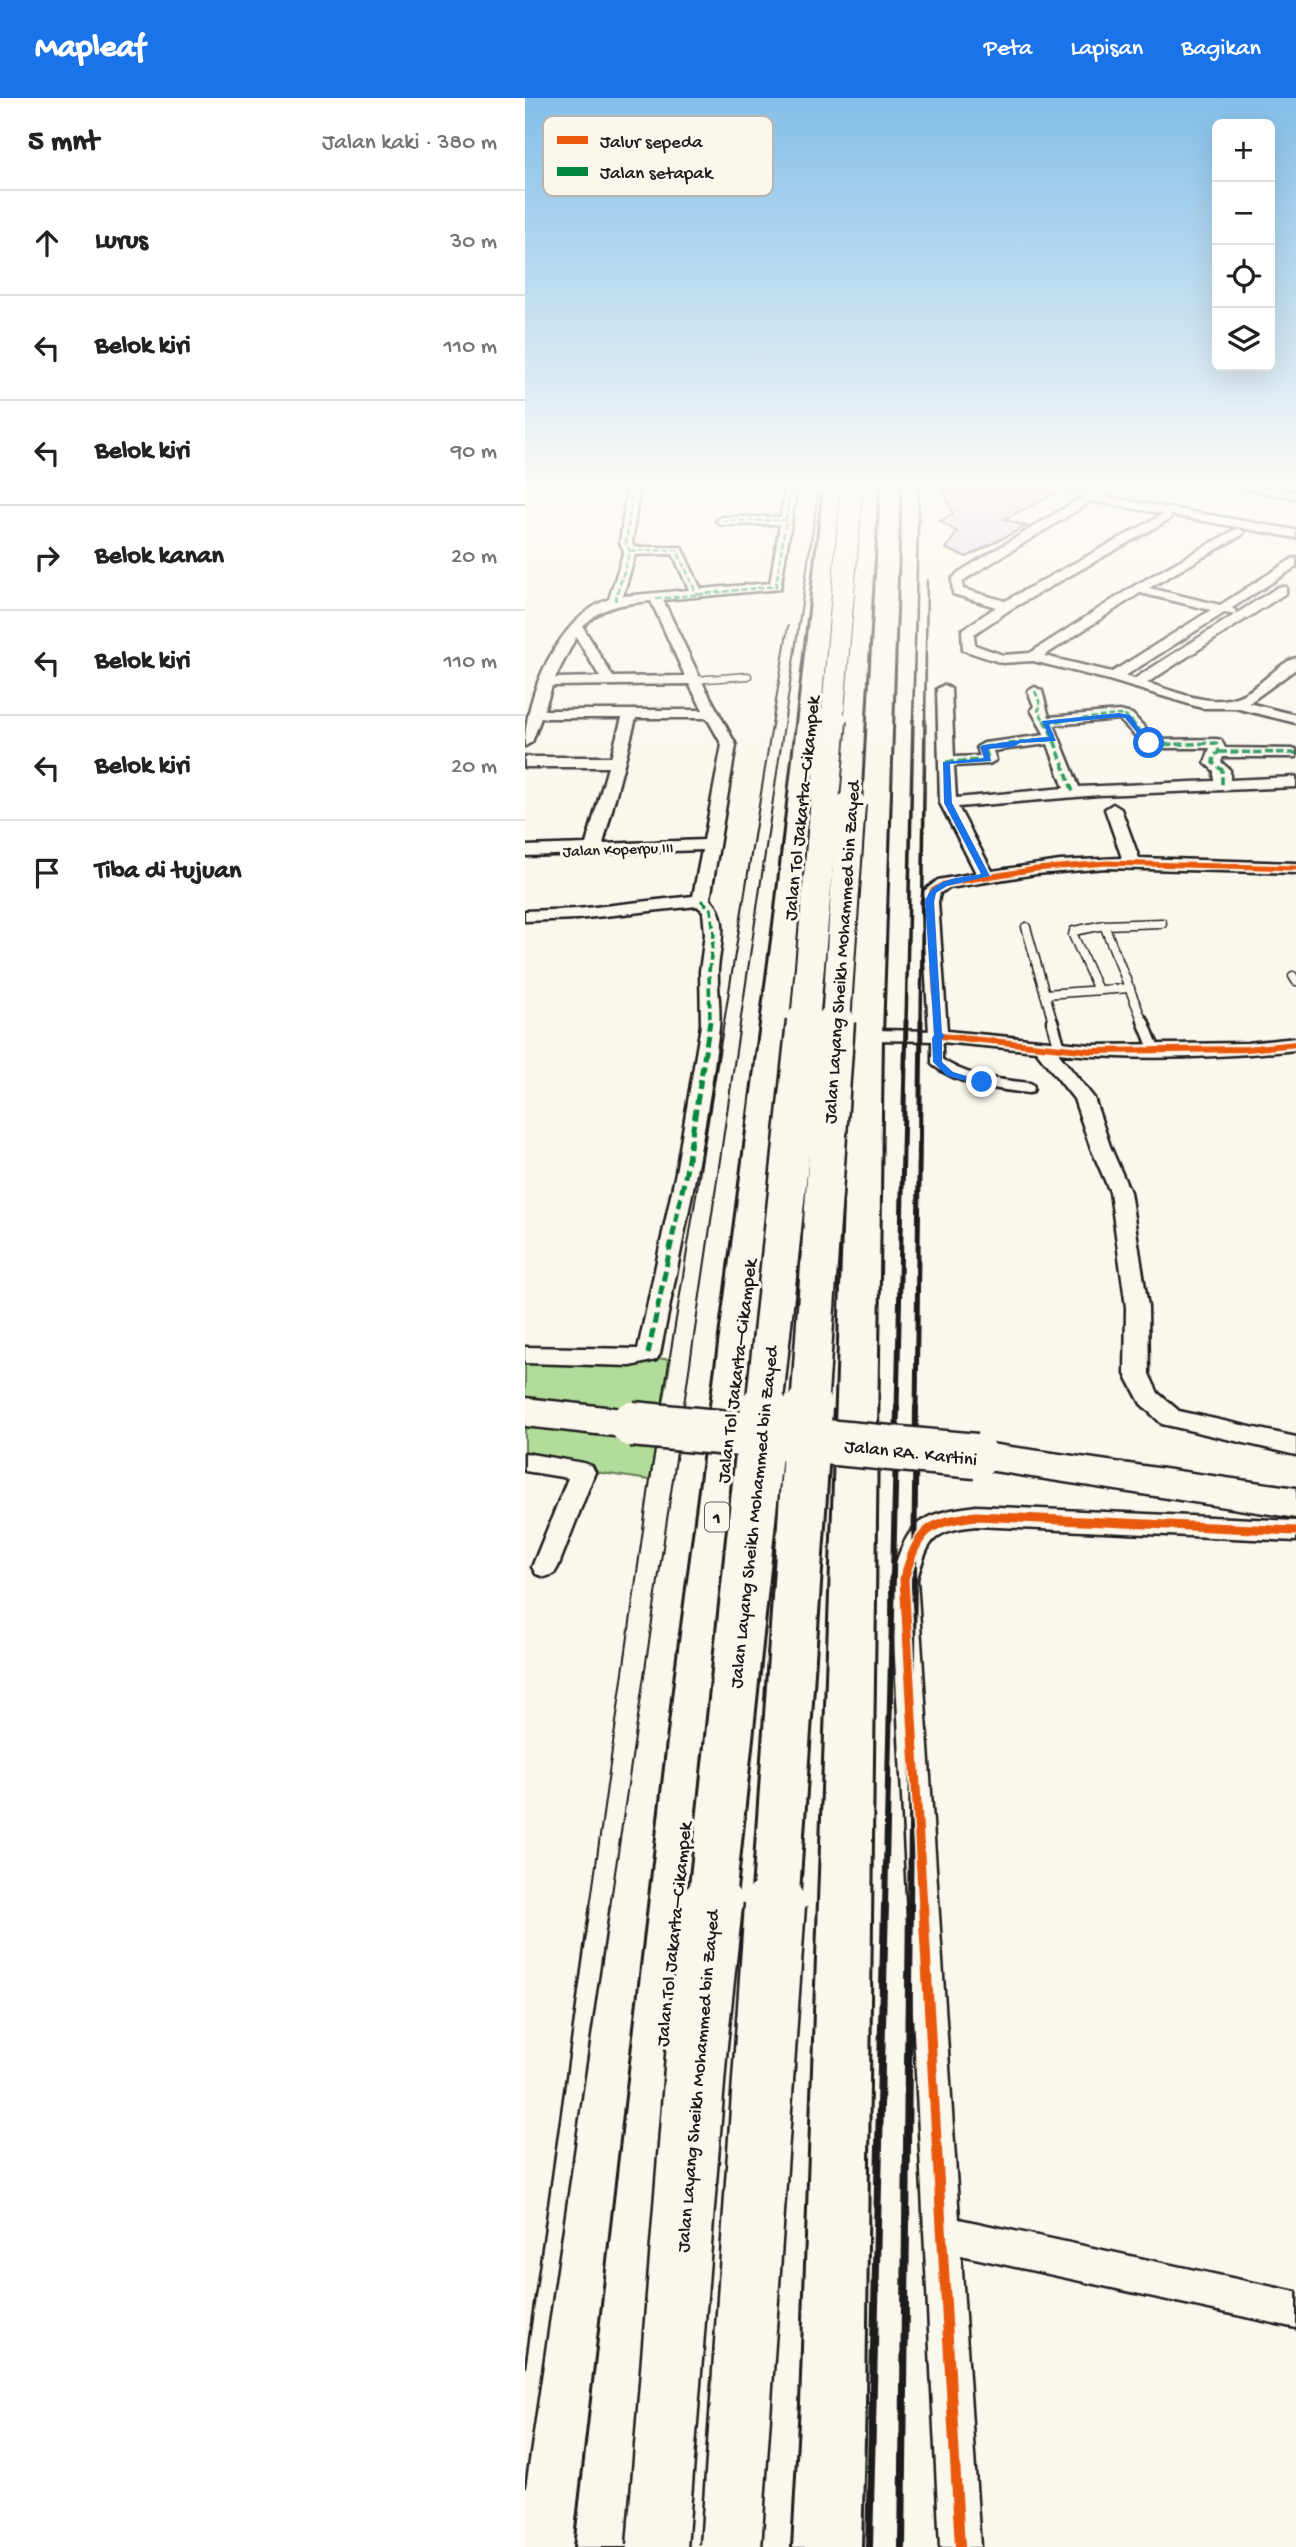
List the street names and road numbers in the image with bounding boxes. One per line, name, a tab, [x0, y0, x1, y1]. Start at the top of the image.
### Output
street label: Jalan Tol Jakarta–Cikampek	[780, 693, 827, 922]
street label: Jalan Layang Sheikh Mohammed bin Zayed	[820, 778, 867, 1125]
street label: Jalan Koperpu III	[562, 840, 674, 863]
street label: Jalan Tol Jakarta–Cikampek	[713, 1257, 764, 1485]
street label: Jalan Layang Sheikh Mohammed bin Zayed	[726, 1343, 785, 1690]
street label: Jalan RA. Kartini	[843, 1436, 978, 1473]
road number: 1	[705, 1502, 729, 1532]
street label: Jalan Tol Jakarta–Cikampek	[652, 1819, 699, 2048]
street label: Jalan Layang Sheikh Mohammed bin Zayed	[673, 1907, 726, 2254]

